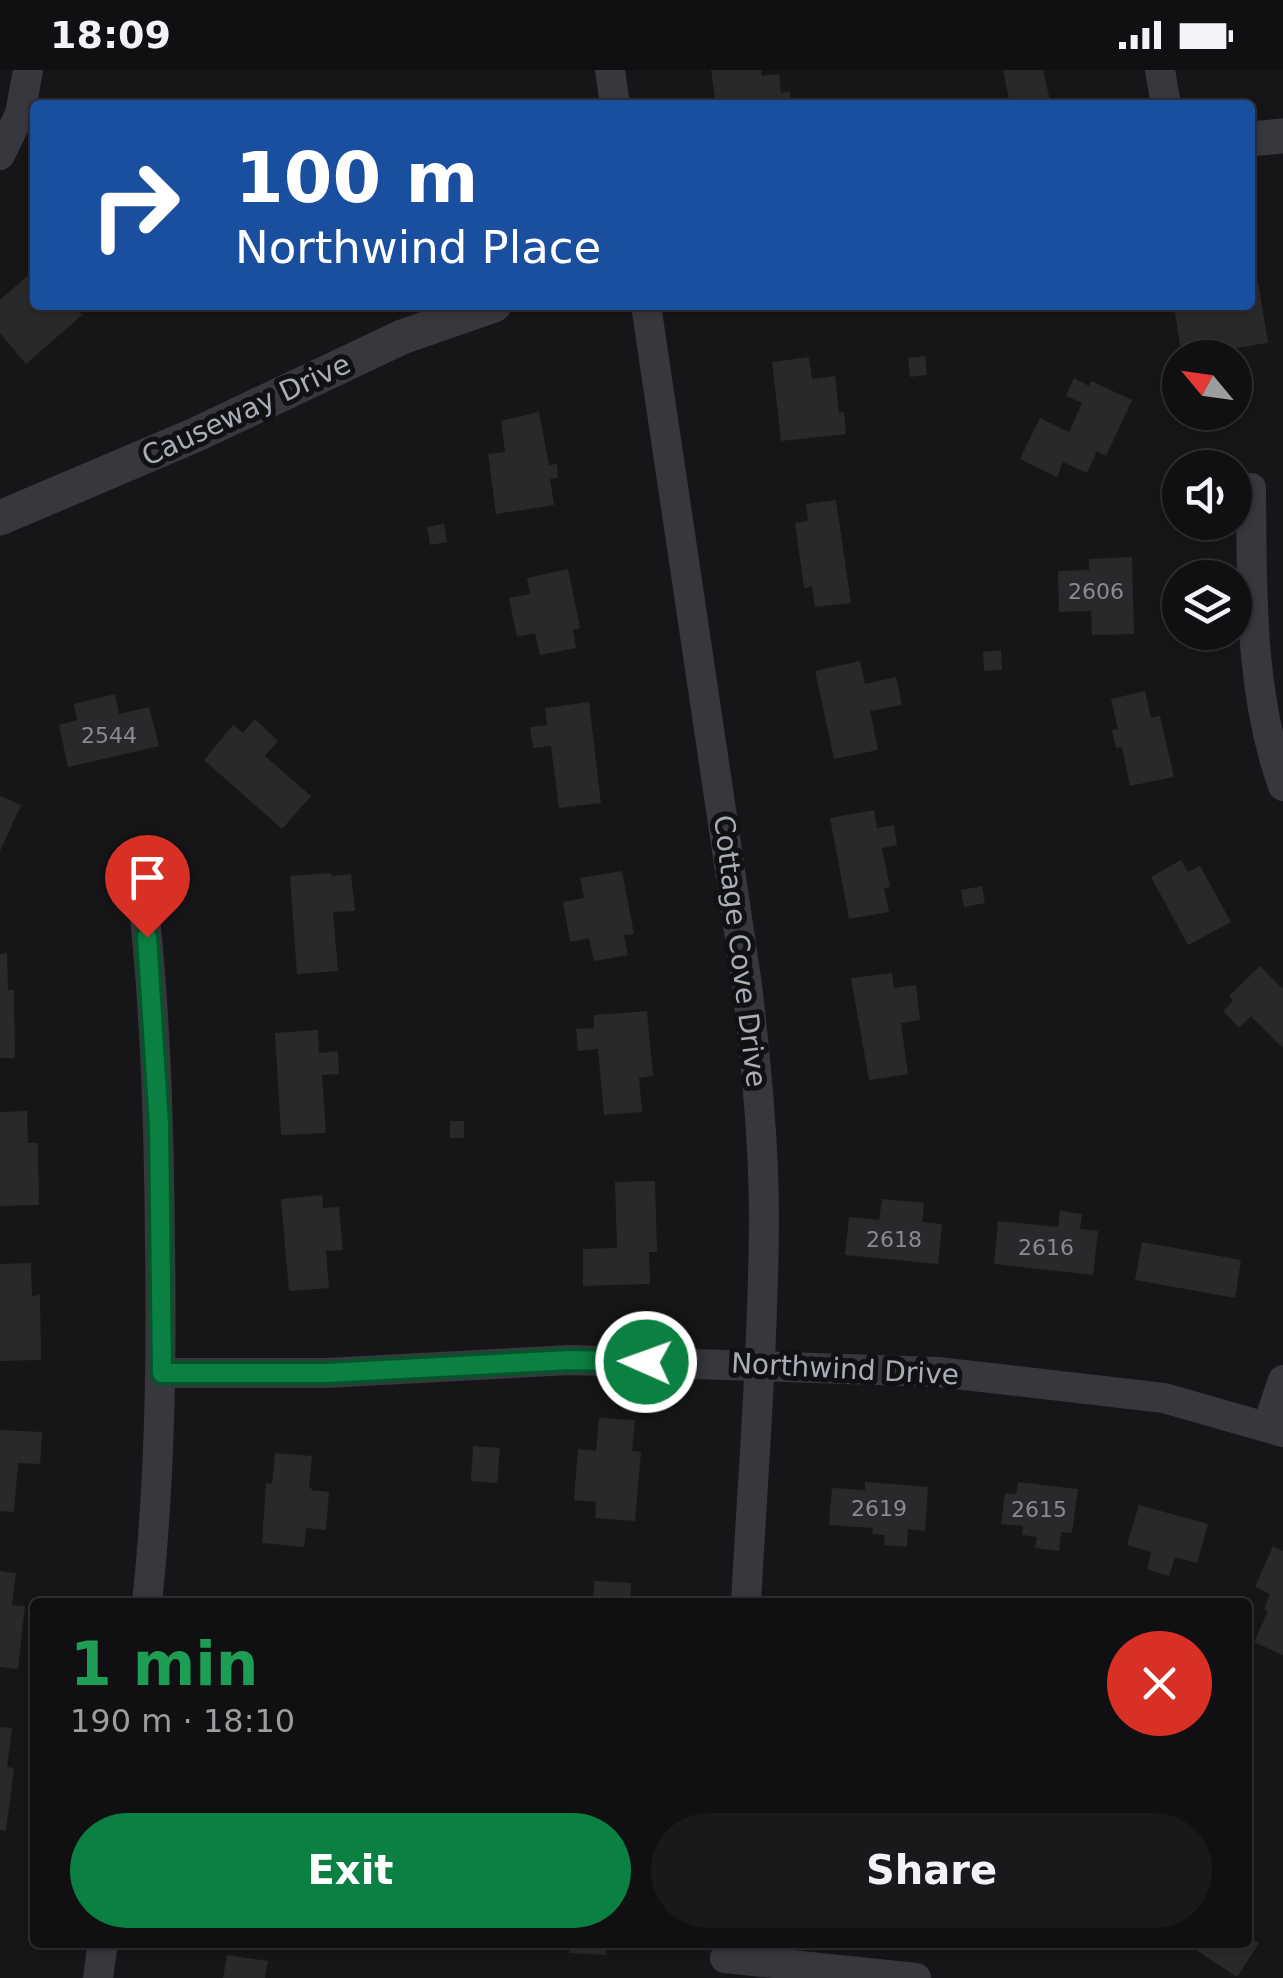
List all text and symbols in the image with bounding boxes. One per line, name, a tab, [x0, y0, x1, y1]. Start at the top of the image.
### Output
text: 18:09	[50, 13, 171, 57]
text: 100 m	[235, 137, 478, 219]
icon: right	[70, 140, 200, 270]
text: Northwind Place	[235, 221, 601, 274]
north arrow	[1162, 340, 1252, 430]
map controls	[1162, 340, 1252, 650]
street label: Causeway Drive	[136, 347, 356, 473]
button: sound	[1162, 450, 1252, 540]
button: layers	[1162, 560, 1252, 650]
house number: 2606	[1068, 579, 1124, 604]
house number: 2544	[81, 723, 137, 748]
street label: Cottage Cove Drive	[707, 813, 773, 1089]
pin	[105, 835, 190, 938]
icon: arrive	[120, 850, 175, 905]
house number: 2618	[866, 1227, 922, 1252]
house number: 2616	[1018, 1235, 1074, 1260]
position arrow	[594, 1310, 698, 1414]
street label: Northwind Drive	[730, 1347, 960, 1391]
house number: 2619	[851, 1496, 907, 1521]
house number: 2615	[1011, 1497, 1067, 1522]
text: 1 min	[70, 1629, 258, 1699]
button: close	[1107, 1631, 1212, 1736]
text: 190 m · 18:10	[70, 1702, 295, 1740]
button: Exit	[70, 1813, 631, 1928]
button: Share	[651, 1813, 1212, 1928]

